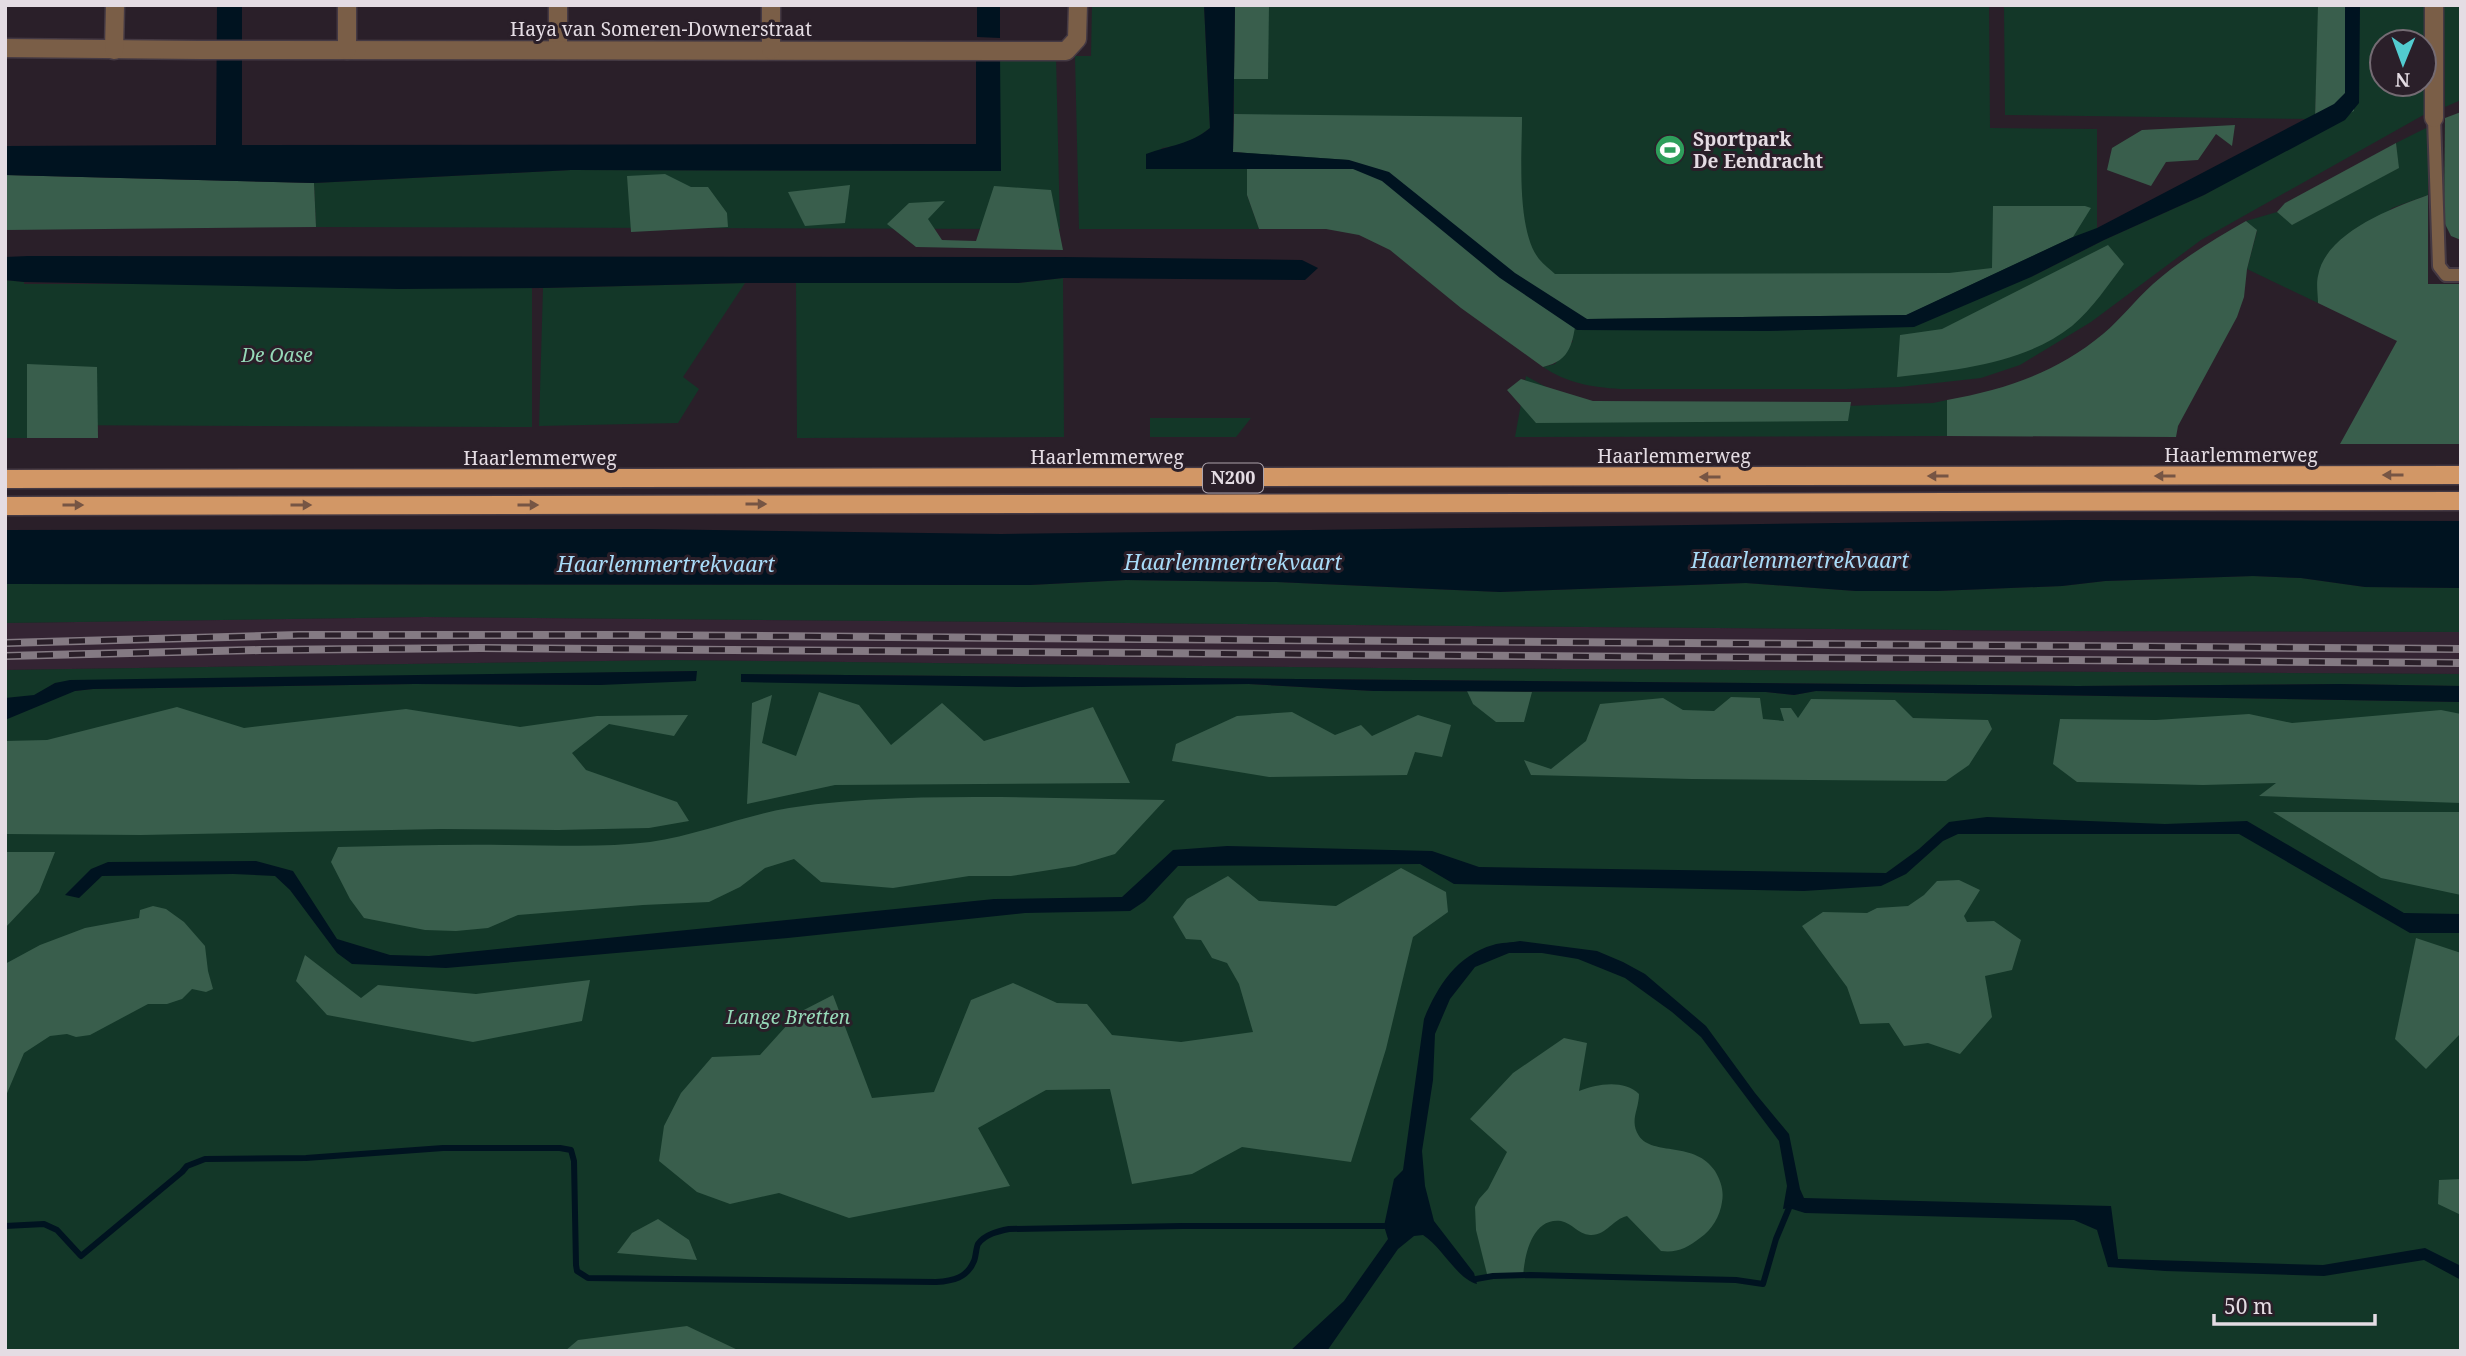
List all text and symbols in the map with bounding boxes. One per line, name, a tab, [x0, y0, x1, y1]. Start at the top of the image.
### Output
street label: Haya van Someren-Downerstraat	[510, 16, 812, 42]
north arrow	[2368, 28, 2438, 98]
text: N	[2395, 67, 2410, 93]
place label: Sportpark De Eendracht	[1693, 126, 1823, 174]
sports icon: Sportpark De Eendracht	[1653, 133, 1687, 167]
park label: De Oase	[240, 342, 313, 368]
street label: Haarlemmerweg	[2164, 442, 2318, 468]
street label: Haarlemmerweg	[1597, 443, 1751, 469]
street label: Haarlemmerweg	[1030, 444, 1184, 470]
street label: Haarlemmerweg	[463, 445, 617, 471]
road number: N200	[1203, 464, 1263, 492]
one-way arrow	[2381, 469, 2403, 481]
one-way arrow	[1926, 470, 1948, 482]
one-way arrow	[2154, 470, 2176, 482]
one-way arrow	[1699, 471, 1721, 483]
one-way arrow	[745, 498, 767, 510]
one-way arrow	[63, 499, 85, 511]
one-way arrow	[290, 499, 312, 511]
one-way arrow	[518, 499, 540, 511]
water label: Haarlemmertrekvaart	[1690, 546, 1909, 574]
water label: Haarlemmertrekvaart	[1123, 548, 1342, 576]
water label: Haarlemmertrekvaart	[556, 550, 775, 578]
park label: Lange Bretten	[725, 1004, 851, 1030]
scale bar	[2214, 1282, 2375, 1326]
text: 50 m	[2224, 1292, 2273, 1320]

